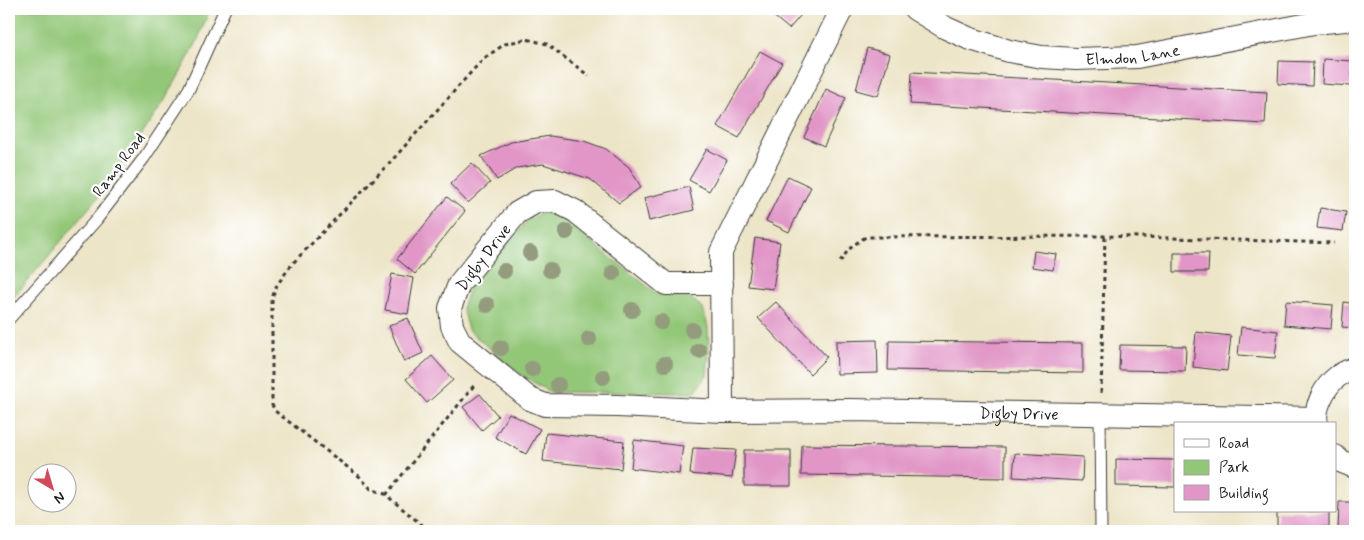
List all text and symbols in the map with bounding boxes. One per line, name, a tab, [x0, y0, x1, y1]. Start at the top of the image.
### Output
street label: Elmdon Lane	[1085, 40, 1182, 71]
street label: Ramp Road	[88, 128, 150, 201]
street label: Digby Drive	[452, 220, 517, 296]
street label: Digby Drive	[980, 403, 1059, 426]
legend	[1174, 422, 1336, 512]
text: Road	[1219, 434, 1249, 454]
text: Park	[1219, 458, 1249, 478]
north arrow	[28, 462, 78, 512]
text: Building	[1219, 484, 1269, 505]
text: N	[50, 487, 69, 507]

